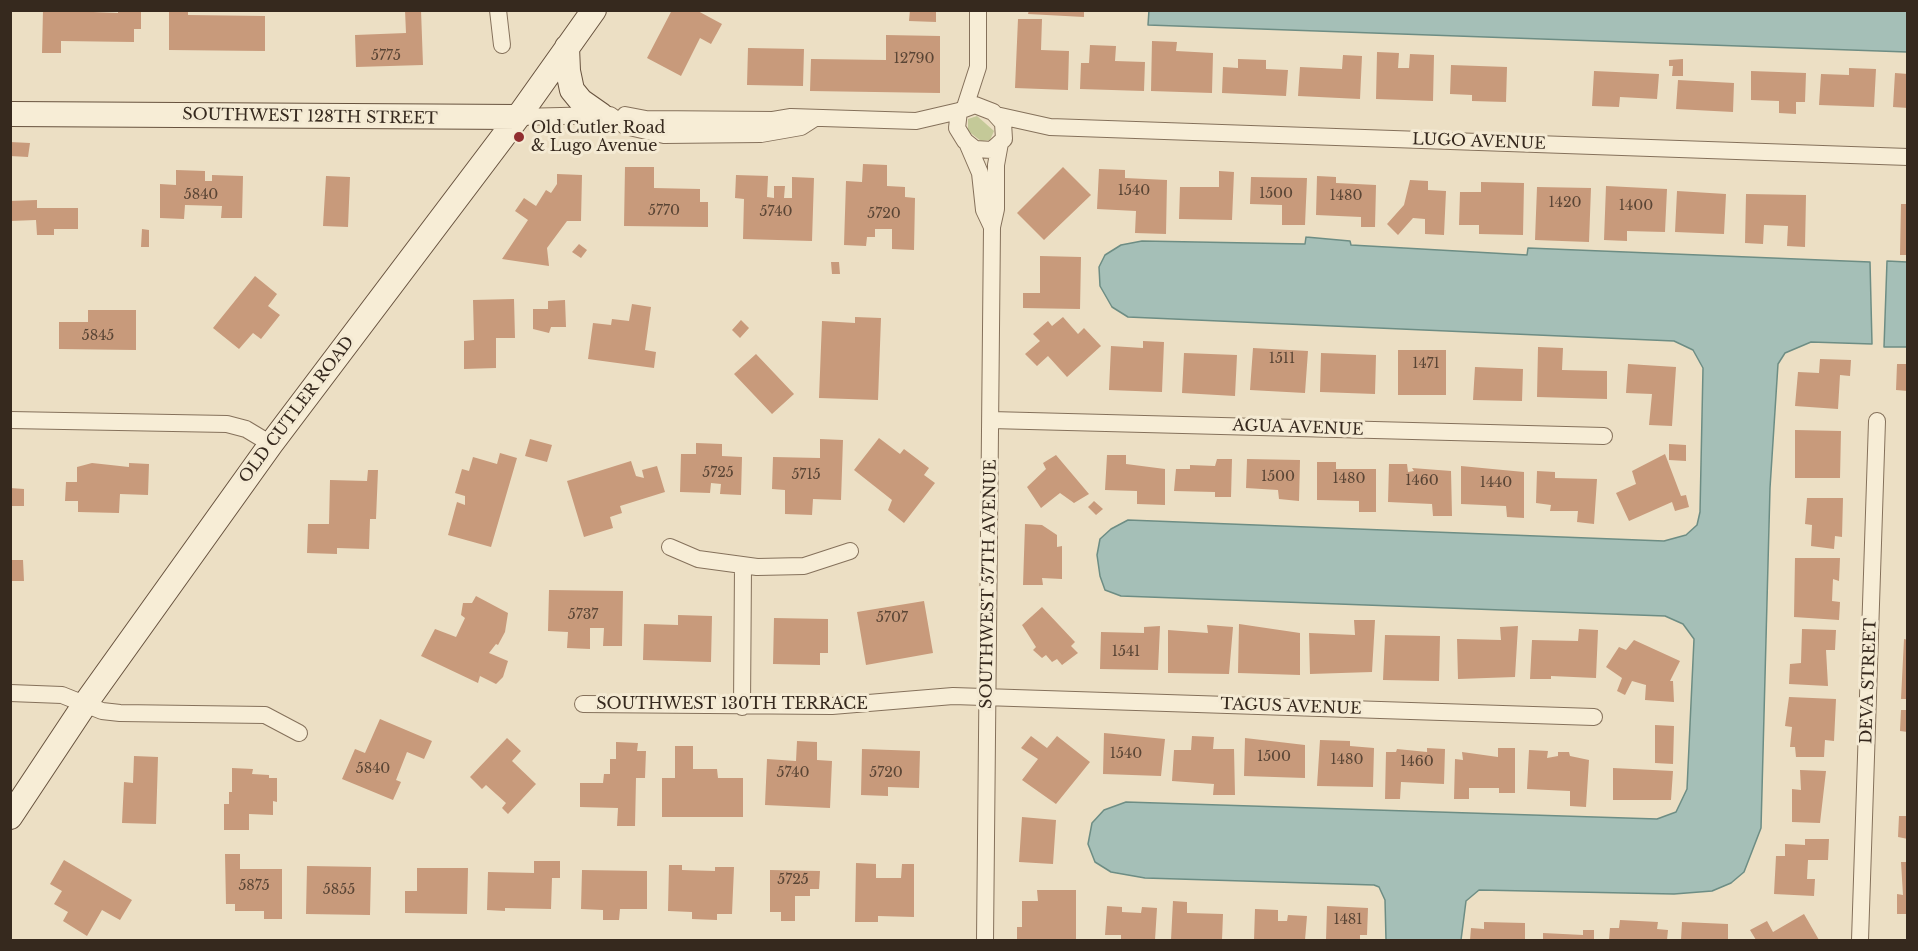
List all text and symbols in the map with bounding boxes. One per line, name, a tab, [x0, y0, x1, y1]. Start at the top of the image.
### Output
house number: 5775	[371, 48, 401, 64]
house number: 12790	[894, 51, 934, 67]
street label: SOUTHWEST 128TH STREET	[182, 105, 438, 129]
place label: Old Cutler Road & Lugo Avenue	[531, 118, 665, 156]
marker: Old Cutler Road & Lugo Avenue	[512, 130, 526, 144]
street label: LUGO AVENUE	[1412, 130, 1546, 154]
house number: 1540	[1118, 183, 1150, 199]
house number: 1500	[1259, 186, 1293, 202]
house number: 5840	[184, 187, 218, 203]
house number: 1480	[1330, 188, 1362, 204]
house number: 1420	[1548, 195, 1582, 211]
house number: 1400	[1619, 198, 1653, 214]
house number: 5770	[648, 203, 680, 219]
house number: 5740	[760, 204, 792, 220]
house number: 5720	[867, 206, 901, 222]
house number: 5845	[82, 328, 114, 344]
street label: OLD CUTLER ROAD	[236, 333, 358, 487]
house number: 1511	[1269, 351, 1295, 367]
house number: 1471	[1412, 356, 1440, 372]
street label: AGUA AVENUE	[1232, 416, 1364, 440]
street label: SOUTHWEST 57TH AVENUE	[977, 459, 1001, 709]
house number: 5725	[702, 465, 734, 481]
house number: 5715	[791, 467, 821, 483]
house number: 1500	[1261, 469, 1295, 485]
house number: 1480	[1333, 471, 1365, 487]
house number: 1460	[1405, 473, 1439, 489]
house number: 1440	[1480, 475, 1512, 491]
house number: 5737	[568, 607, 598, 623]
house number: 5707	[876, 610, 908, 626]
street label: DEVA STREET	[1857, 618, 1881, 744]
house number: 1541	[1112, 644, 1140, 660]
street label: SOUTHWEST 130TH TERRACE	[596, 694, 868, 714]
street label: TAGUS AVENUE	[1220, 695, 1362, 719]
house number: 1540	[1110, 746, 1142, 762]
house number: 1500	[1257, 749, 1291, 765]
house number: 1480	[1331, 752, 1363, 768]
house number: 1460	[1400, 754, 1434, 770]
house number: 5840	[356, 761, 390, 777]
house number: 5740	[777, 765, 809, 781]
house number: 5720	[869, 765, 903, 781]
house number: 5725	[777, 872, 809, 888]
house number: 5875	[238, 878, 270, 894]
house number: 5855	[323, 882, 355, 898]
house number: 1481	[1333, 912, 1363, 928]

